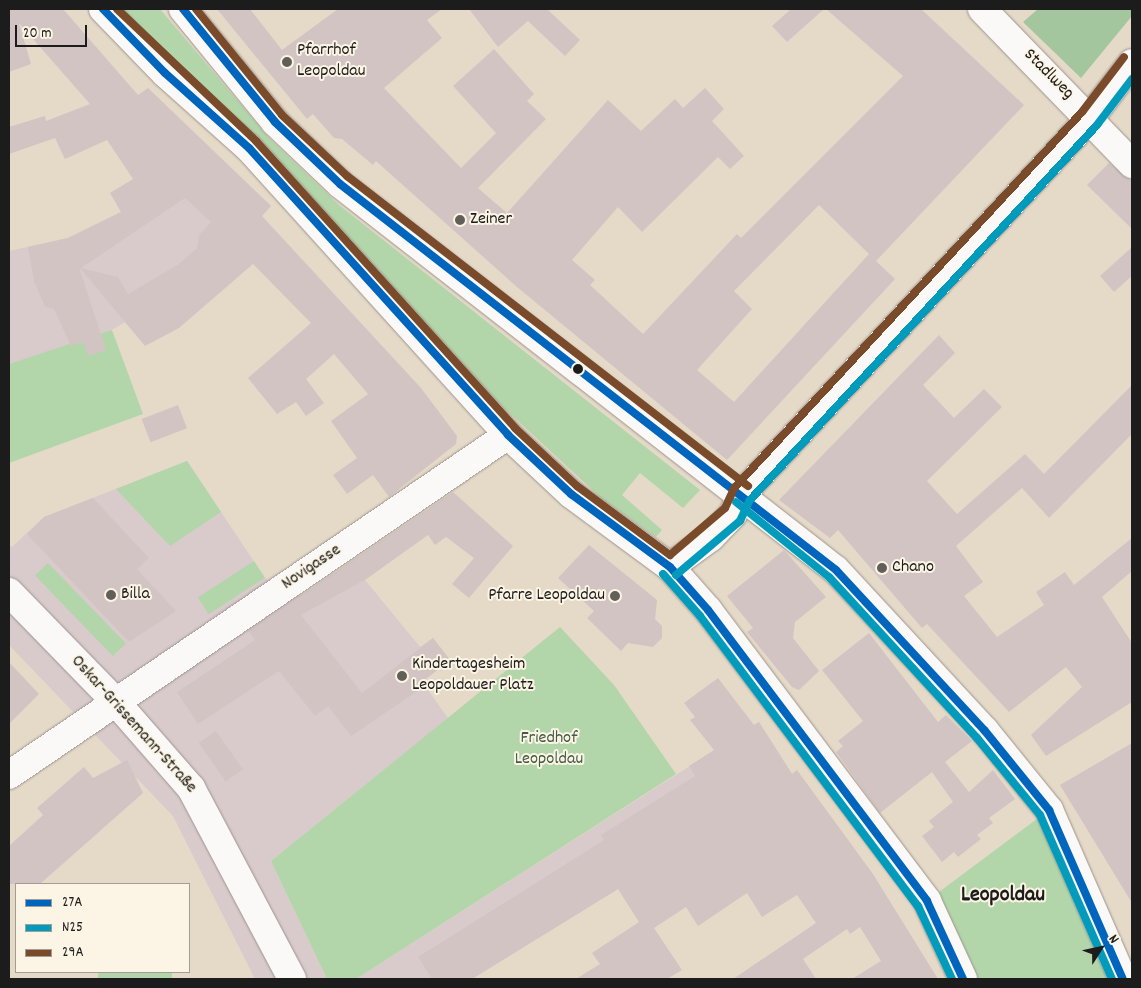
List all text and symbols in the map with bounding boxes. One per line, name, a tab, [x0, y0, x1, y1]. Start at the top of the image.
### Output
scale bar	[18, 15, 90, 47]
text: 20 m	[23, 23, 51, 45]
place label: Pfarrhof Leopoldau	[297, 41, 366, 84]
street label: Stadlweg	[1018, 45, 1078, 105]
marker: Pfarrhof Leopoldau	[281, 56, 293, 68]
place label: Zeiner	[470, 209, 512, 231]
marker: Zeiner	[454, 214, 466, 226]
unlabelled marker	[573, 364, 583, 374]
street label: Novigasse	[278, 540, 346, 596]
place label: Chano	[892, 557, 934, 579]
marker: Chano	[876, 562, 888, 574]
place label: Billa	[121, 584, 150, 606]
place label: Pfarre Leopoldau	[488, 585, 605, 607]
marker: Billa	[105, 589, 117, 601]
marker: Pfarre Leopoldau	[609, 590, 621, 602]
street label: Oskar-Grissemann-Straße	[65, 651, 201, 799]
place label: Kindertagesheim Leopoldauer Platz	[412, 655, 534, 698]
marker: Kindertagesheim Leopoldauer Platz	[396, 670, 408, 682]
park label: Friedhof Leopoldau	[515, 729, 583, 772]
legend	[15, 883, 190, 973]
district label: Leopoldau	[961, 883, 1045, 909]
text: 27A	[62, 892, 83, 914]
text: N25	[62, 917, 83, 939]
north arrow	[1076, 923, 1126, 973]
text: N	[1103, 931, 1123, 948]
text: 29A	[62, 942, 84, 964]

